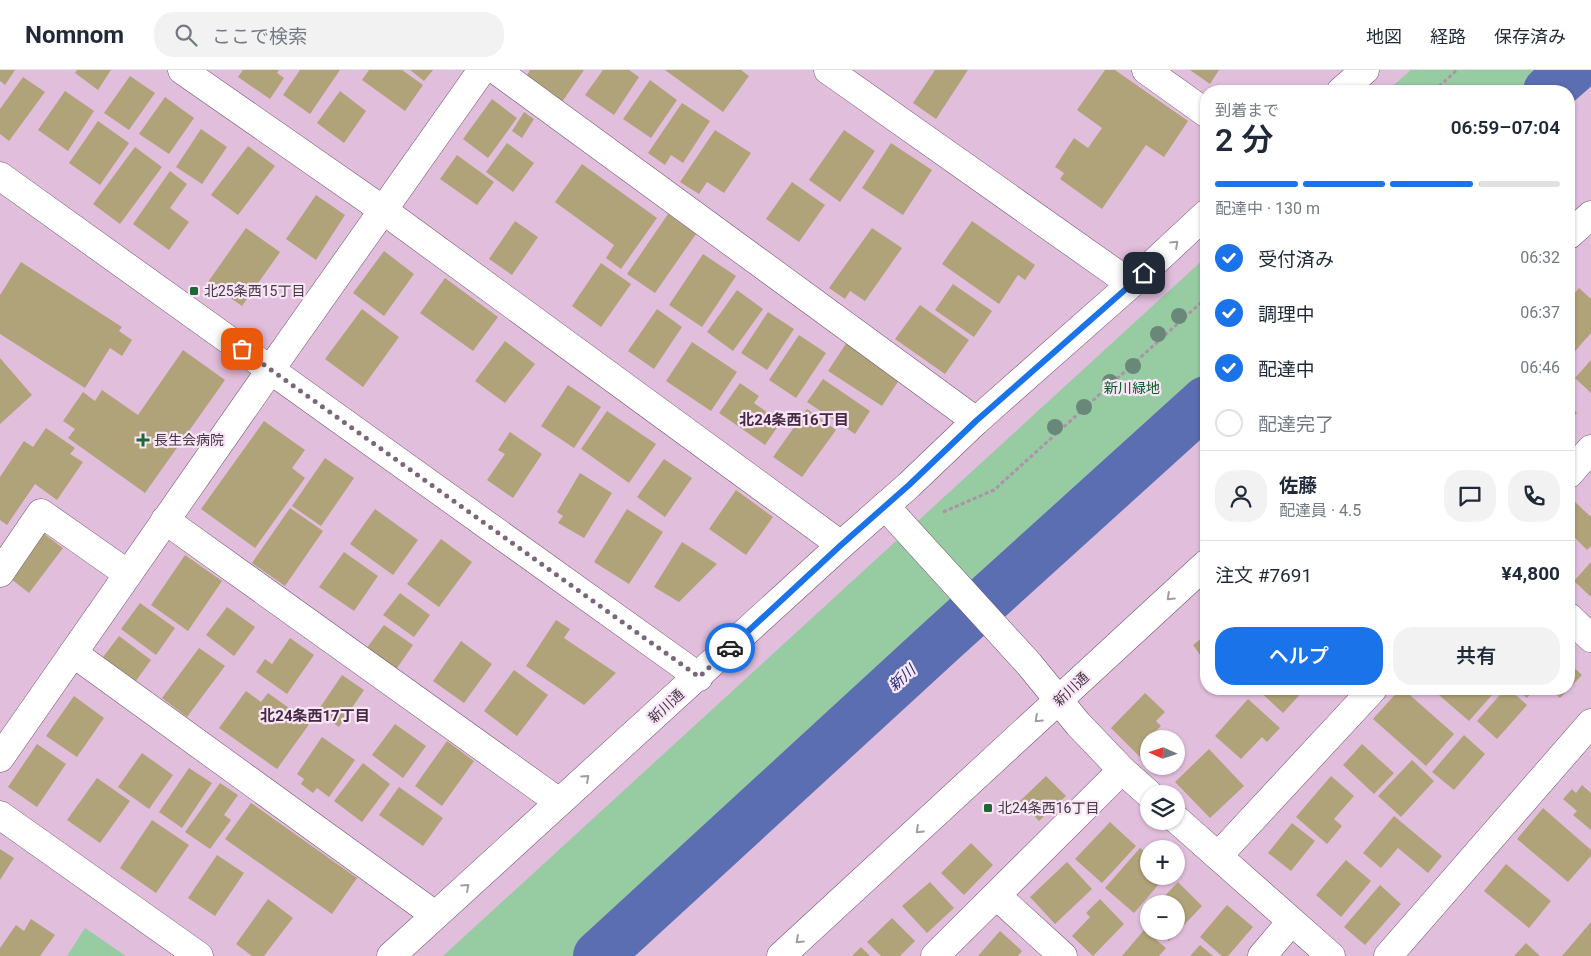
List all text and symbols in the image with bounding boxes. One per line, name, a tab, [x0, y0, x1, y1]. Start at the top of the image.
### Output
search box	[154, 12, 504, 57]
text: Nomnom	[25, 21, 124, 49]
icon: search	[172, 21, 200, 49]
text: ここで検索	[212, 25, 307, 48]
text: 地図	[1366, 26, 1402, 47]
text: 経路	[1430, 26, 1466, 47]
text: 保存済み	[1494, 26, 1566, 47]
text: 到着まで	[1215, 101, 1279, 120]
text: 06:59–07:04	[1451, 116, 1560, 139]
text: 2 分	[1215, 121, 1273, 159]
text: 配達中 · 130 m	[1215, 199, 1320, 218]
one-way arrow	[1169, 241, 1178, 250]
icon: check	[1215, 244, 1243, 272]
text: 受付済み	[1258, 248, 1334, 271]
text: 06:32	[1520, 248, 1560, 267]
pin	[1123, 252, 1165, 294]
icon: home	[1130, 259, 1158, 287]
place label: 北25条西15丁目	[204, 283, 305, 299]
marker: 北25条西15丁目	[188, 285, 200, 297]
icon: check	[1215, 299, 1243, 327]
text: 調理中	[1258, 303, 1315, 326]
text: 06:37	[1520, 303, 1560, 322]
pin	[221, 328, 263, 370]
icon: bag	[228, 335, 256, 363]
icon: check	[1215, 354, 1243, 382]
text: 配達中	[1258, 358, 1315, 381]
text: 06:46	[1520, 358, 1560, 377]
park label: 新川緑地	[1104, 380, 1160, 396]
district label: 北24条西16丁目	[739, 411, 849, 429]
text: 配達完了	[1258, 413, 1334, 436]
place label: 長生会病院	[154, 432, 224, 448]
marker: 長生会病院	[136, 433, 150, 447]
button: person	[1215, 470, 1267, 522]
button: chat	[1444, 470, 1496, 522]
button: phone	[1508, 470, 1560, 522]
text: 佐藤	[1279, 474, 1317, 497]
text: 配達員 · 4.5	[1279, 501, 1361, 520]
text: ¥4,800	[1502, 562, 1560, 585]
text: 注文 #7691	[1215, 564, 1312, 587]
one-way arrow	[1167, 591, 1176, 600]
courier	[705, 623, 755, 673]
button: ヘルプ	[1215, 627, 1383, 685]
button: 共有	[1393, 627, 1560, 685]
icon: car	[716, 634, 744, 662]
water label: 新川	[885, 660, 921, 695]
street label: 新川通	[1050, 669, 1092, 709]
street label: 新川通	[645, 686, 687, 726]
district label: 北24条西17丁目	[260, 707, 370, 725]
one-way arrow	[1035, 713, 1044, 722]
north arrow	[1140, 730, 1185, 775]
map controls	[1140, 730, 1185, 940]
one-way arrow	[580, 775, 589, 784]
button: layers	[1140, 785, 1185, 830]
place label: 北24条西16丁目	[998, 800, 1099, 816]
marker: 北24条西16丁目	[982, 802, 994, 814]
one-way arrow	[915, 824, 924, 833]
button: +	[1140, 840, 1185, 885]
one-way arrow	[460, 884, 469, 893]
button: −	[1140, 895, 1185, 940]
one-way arrow	[796, 934, 805, 943]

